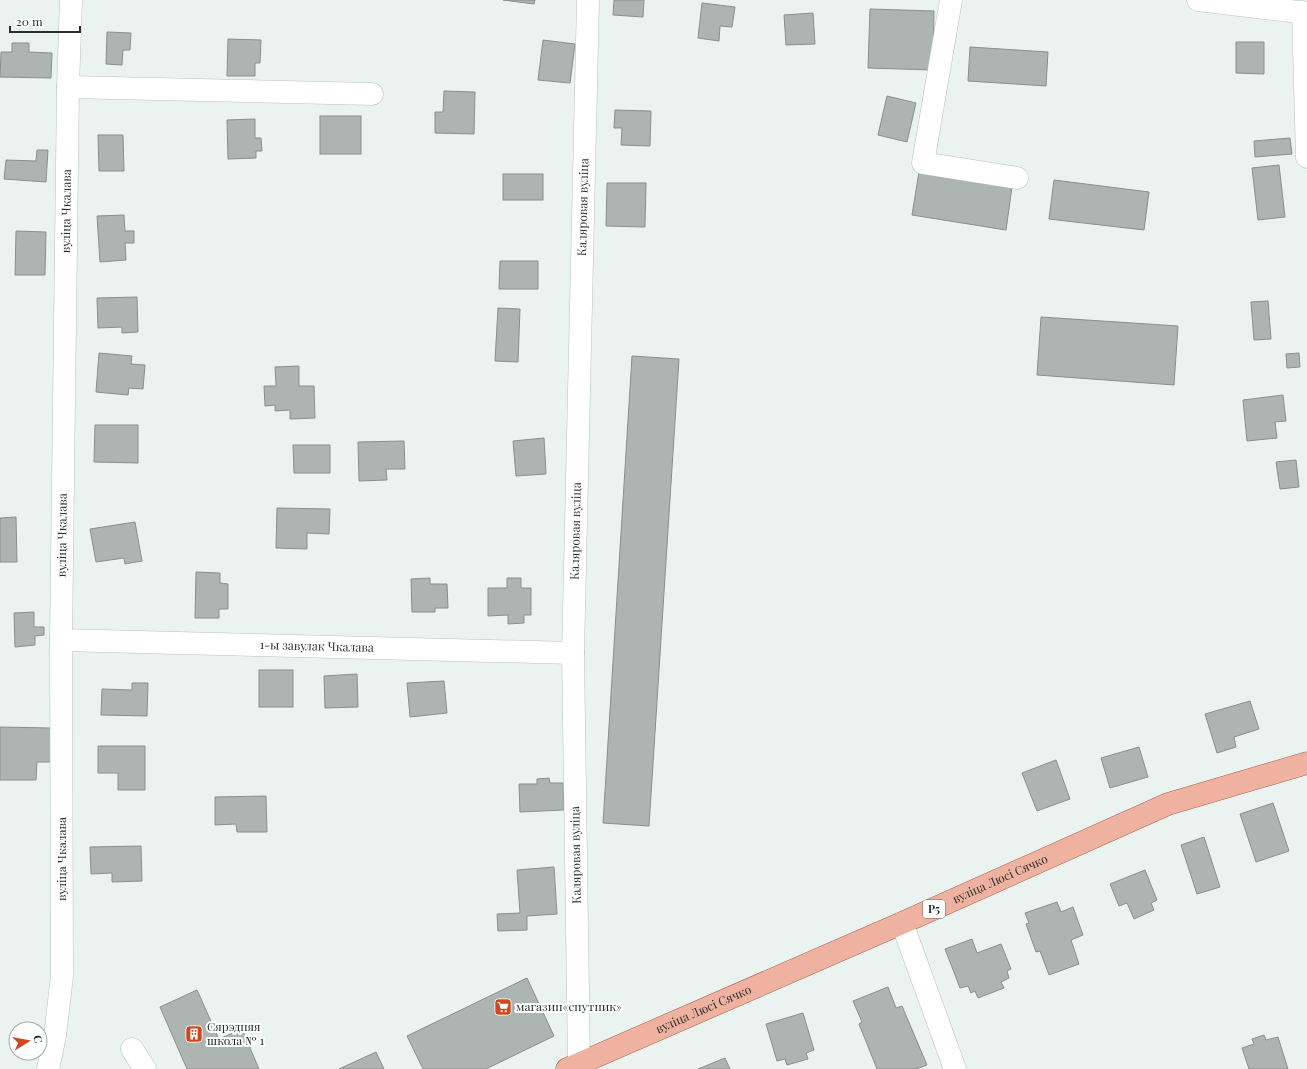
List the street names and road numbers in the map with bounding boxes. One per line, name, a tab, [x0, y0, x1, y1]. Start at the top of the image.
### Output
street label: Каляровая вуліца	[573, 158, 591, 256]
street label: вуліца Чкалава	[57, 169, 74, 253]
street label: Каляровая вуліца	[566, 482, 584, 580]
street label: вуліца Чкалава	[53, 493, 70, 577]
street label: 1-ы завулак Чкалава	[260, 636, 374, 655]
street label: Каляровая вуліца	[566, 806, 584, 904]
street label: вуліца Чкалава	[53, 817, 69, 901]
street label: вуліца Люсі Сячко	[950, 850, 1050, 906]
road number: Р5	[923, 900, 945, 918]
street label: вуліца Люсі Сячко	[653, 981, 754, 1036]

